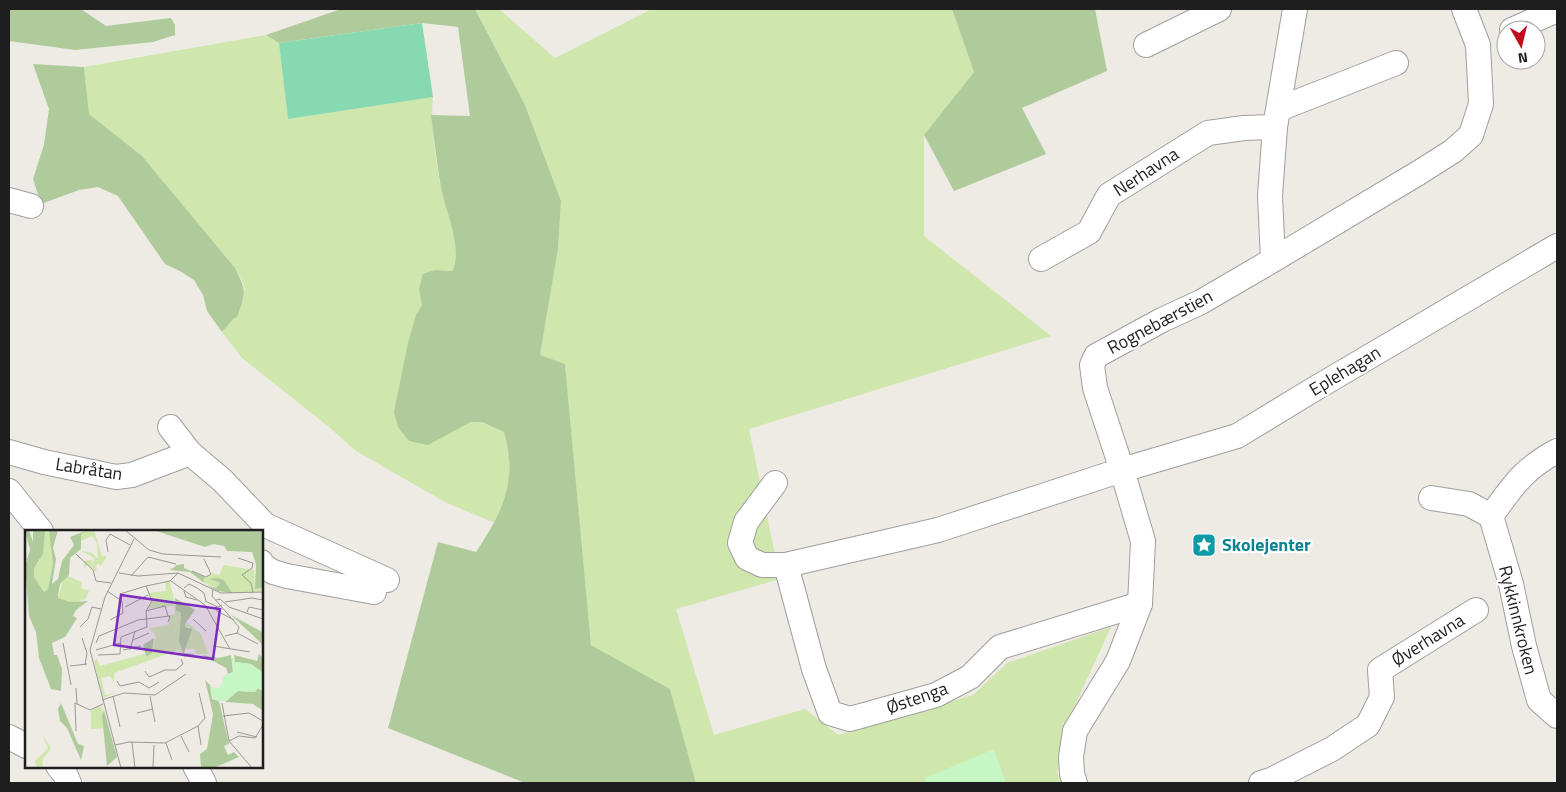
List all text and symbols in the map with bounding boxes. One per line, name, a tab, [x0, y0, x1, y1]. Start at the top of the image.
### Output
north arrow	[1496, 20, 1546, 70]
text: N	[1517, 47, 1529, 69]
street label: Nerhavna	[1108, 140, 1184, 203]
street label: Rognebærstien	[1102, 282, 1217, 361]
street label: Eplehagan	[1304, 339, 1386, 403]
street label: Labråtan	[54, 450, 124, 487]
inset map	[25, 530, 262, 767]
place label: Skolejenter	[1222, 531, 1311, 558]
place icon: Skolejenter	[1191, 532, 1217, 558]
street label: Rykkinnkroken	[1492, 562, 1545, 677]
street label: Øverhavna	[1386, 606, 1470, 673]
street label: Østenga	[882, 674, 951, 721]

